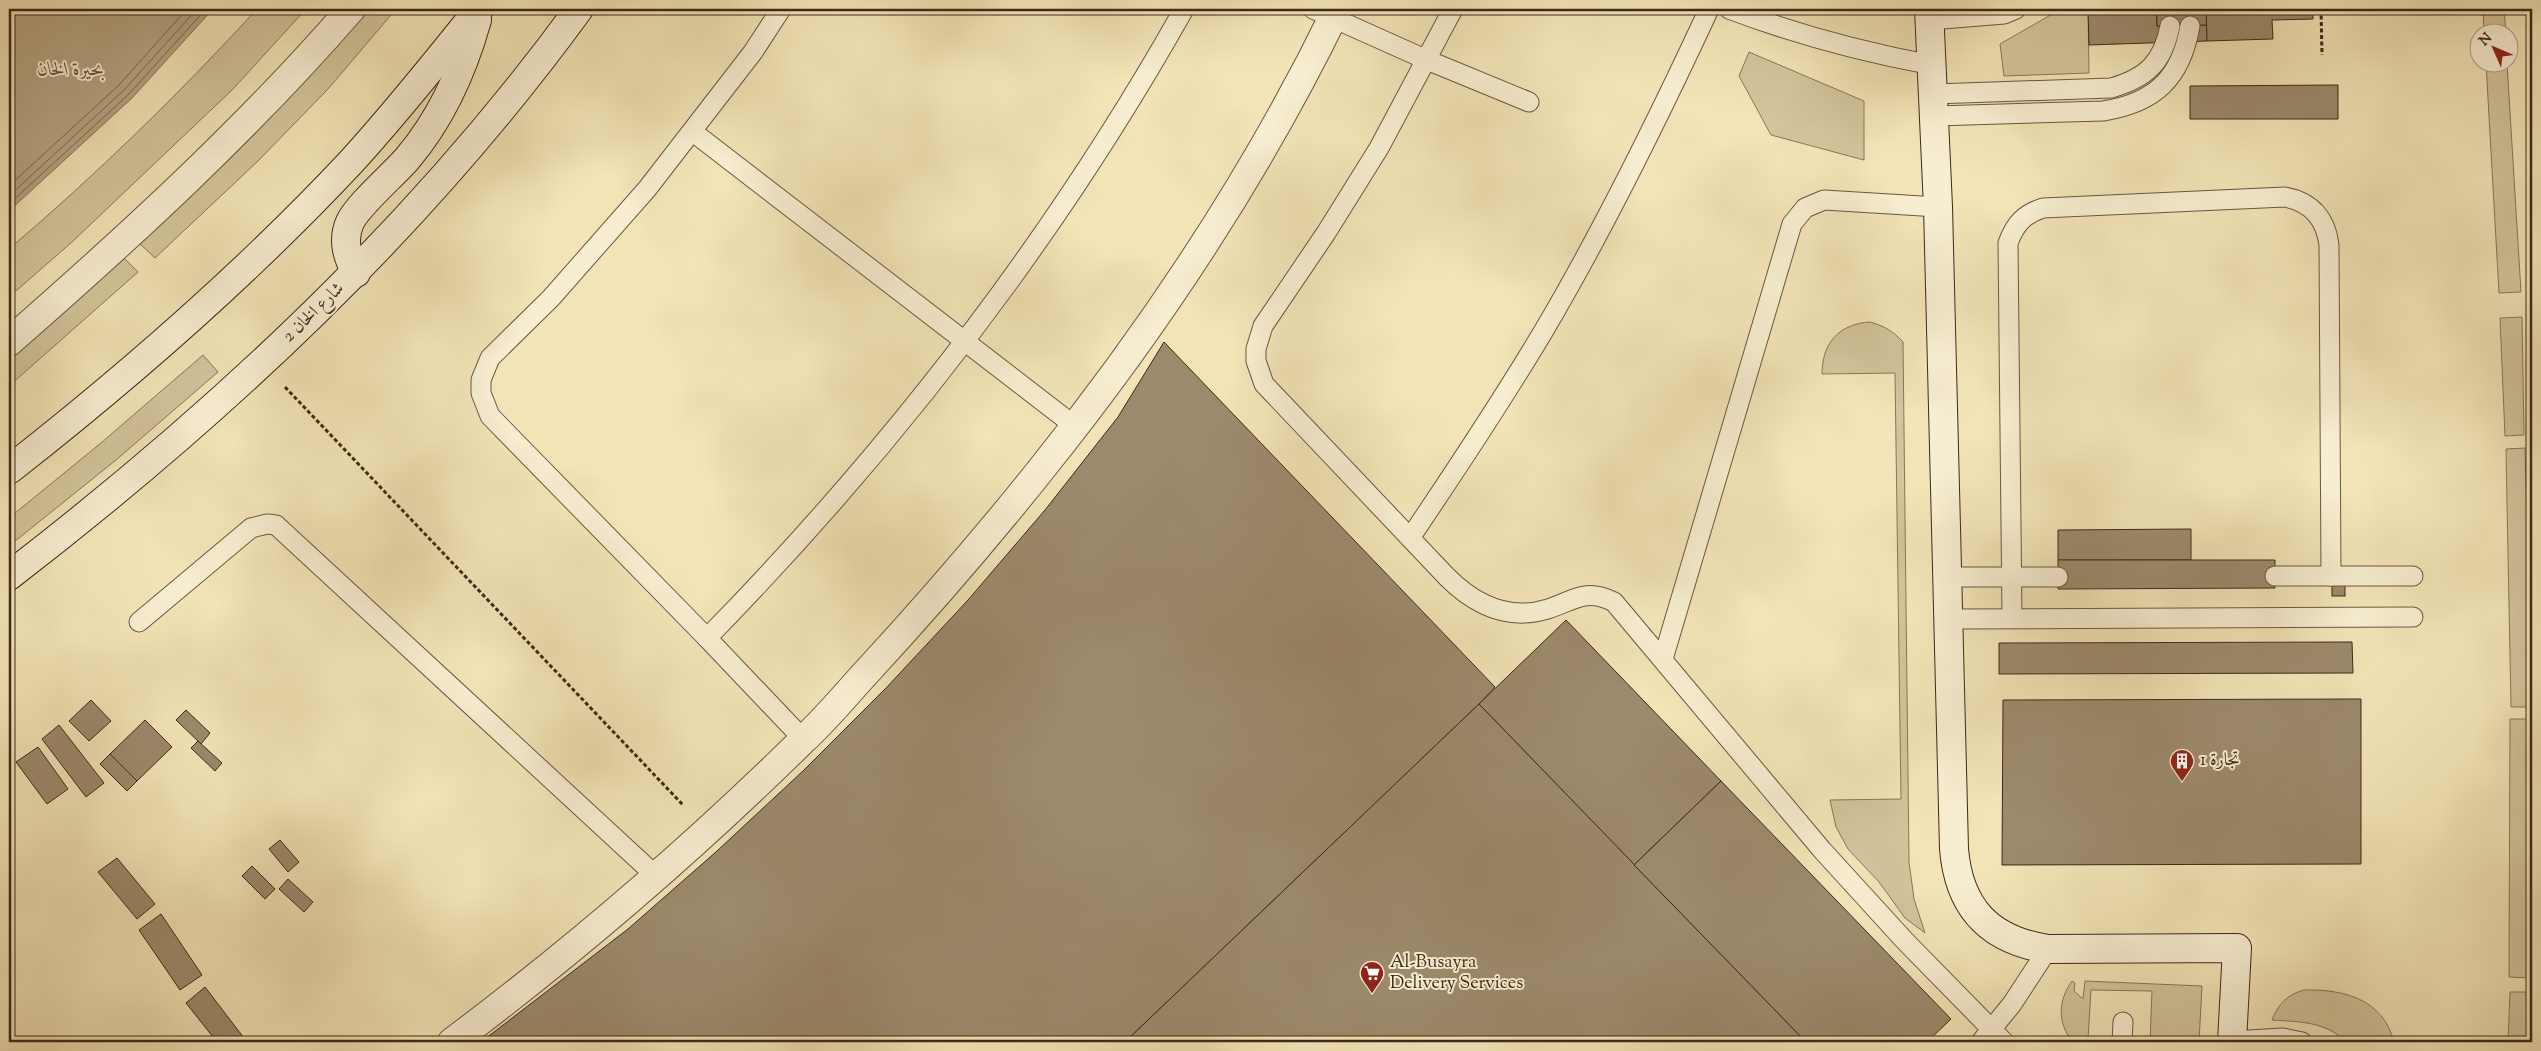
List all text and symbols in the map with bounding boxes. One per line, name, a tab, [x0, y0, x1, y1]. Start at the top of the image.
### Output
north arrow	[2468, 22, 2518, 72]
text: N	[2475, 29, 2497, 51]
water label: بحيرة الخان	[38, 57, 104, 84]
street label: شارع الخان 2	[277, 277, 351, 349]
building icon: تجارة 1	[2169, 748, 2195, 782]
place label: تجارة 1	[2200, 748, 2239, 774]
place label: Al-Busayra Delivery Services	[1390, 950, 1523, 997]
supermarket icon: Al-Busayra Delivery Services	[1359, 960, 1385, 994]

